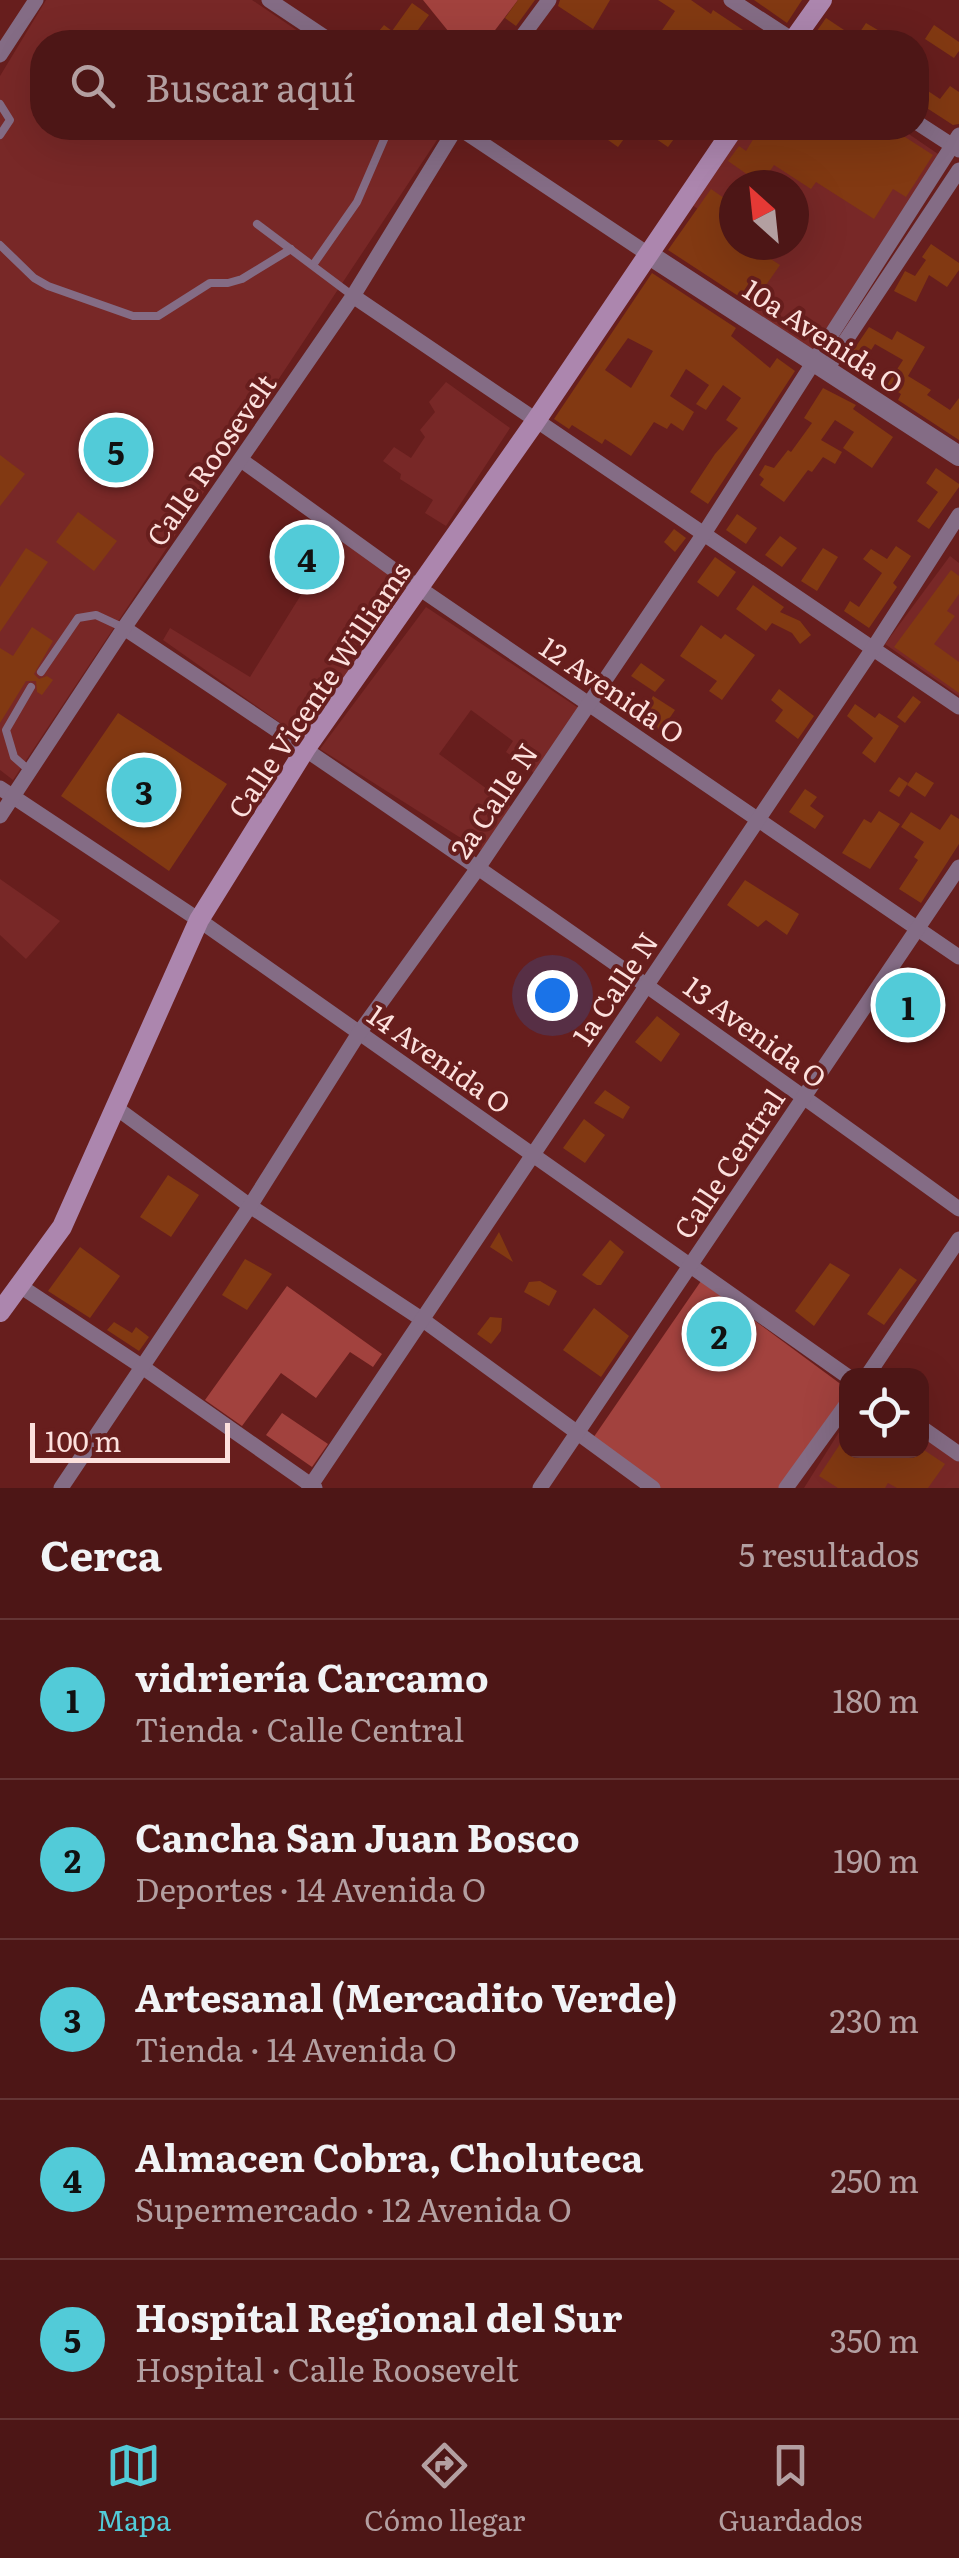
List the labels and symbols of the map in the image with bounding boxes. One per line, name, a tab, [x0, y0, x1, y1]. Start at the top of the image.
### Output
north arrow	[719, 170, 809, 260]
street label: 10a Avenida O	[736, 267, 912, 403]
street label: Calle Roosevelt	[135, 364, 286, 554]
pin: 5	[84, 412, 148, 488]
pin: 4	[274, 520, 340, 594]
street label: Calle Vicente Williams	[216, 552, 420, 826]
street label: 12 Avenida O	[532, 625, 694, 753]
street label: 2a Calle N	[439, 734, 547, 866]
pin: 3	[112, 752, 176, 828]
street label: 1a Calle N	[561, 923, 667, 1053]
street label: 13 Avenida O	[676, 965, 836, 1097]
pin: 1	[876, 968, 940, 1042]
your location	[527, 970, 578, 1021]
street label: 14 Avenida O	[360, 993, 520, 1123]
street label: Calle Central	[662, 1080, 794, 1246]
pin: 2	[686, 1296, 752, 1372]
scale bar	[30, 1418, 230, 1462]

